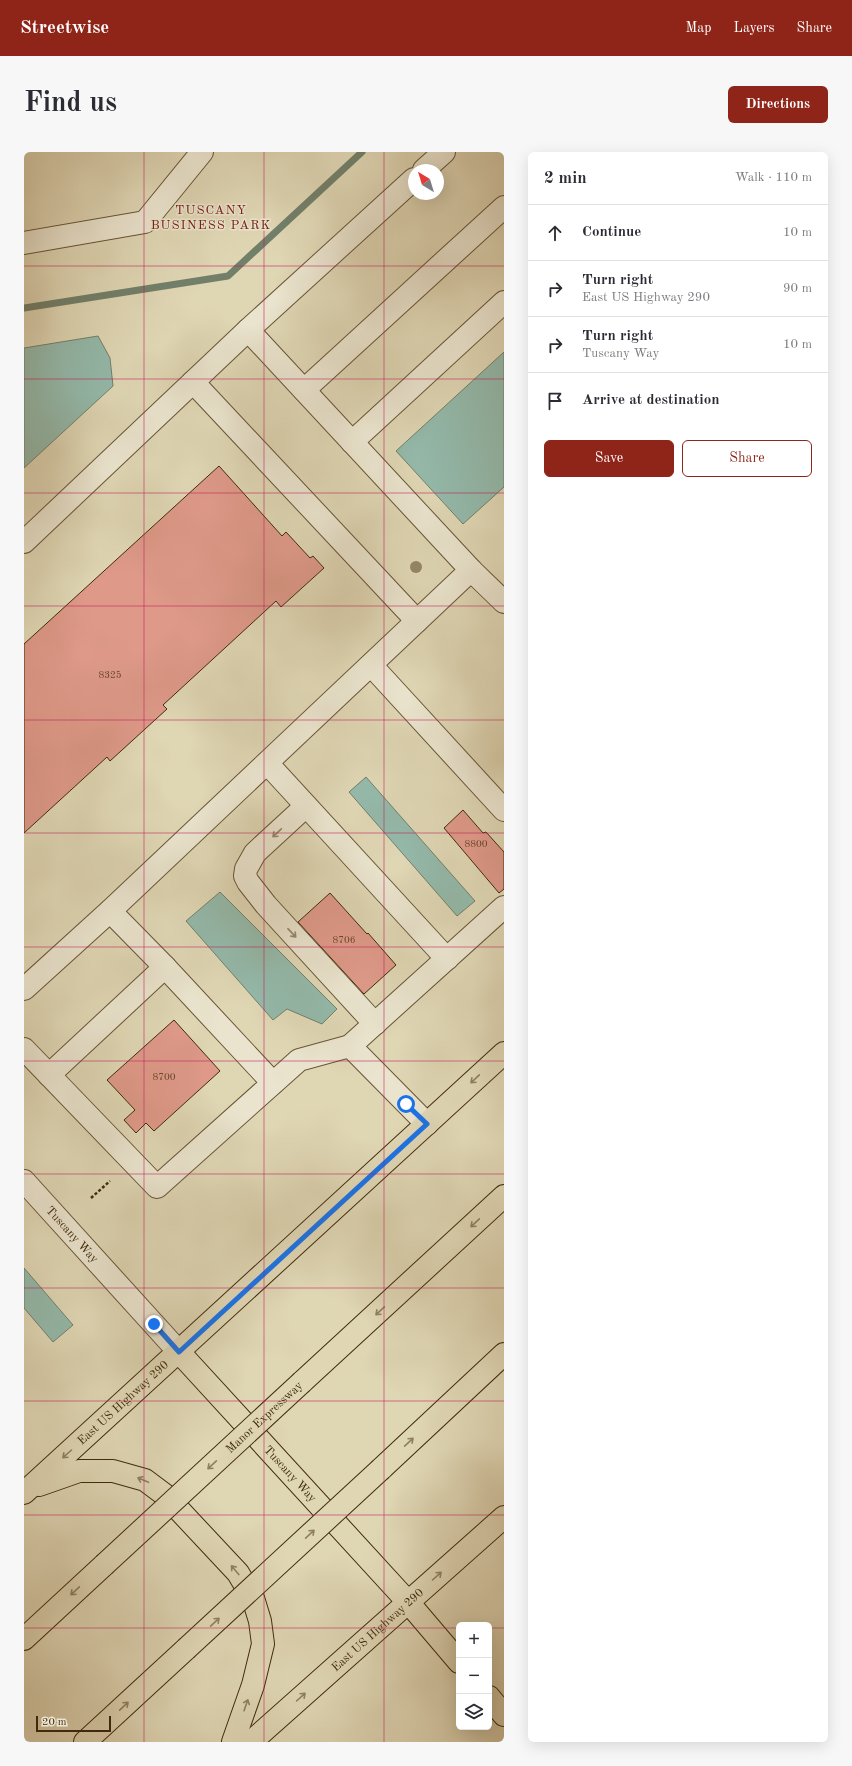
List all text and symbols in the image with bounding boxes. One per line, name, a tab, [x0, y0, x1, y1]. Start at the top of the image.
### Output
text: Streetwise	[20, 19, 109, 38]
text: Map	[686, 21, 712, 35]
text: Layers	[734, 21, 775, 35]
text: Share	[797, 21, 832, 35]
button: Directions	[728, 86, 828, 123]
text: Find us	[24, 90, 117, 118]
north arrow	[408, 164, 444, 200]
text: 2 min	[544, 170, 587, 187]
text: Walk · 110 m	[735, 171, 812, 184]
district label: TUSCANY BUSINESS PARK	[151, 204, 271, 232]
icon: ahead	[544, 222, 566, 244]
text: Continue	[582, 225, 641, 240]
text: 10 m	[783, 226, 812, 239]
text: Turn right	[582, 273, 653, 288]
icon: right	[544, 278, 566, 300]
text: 90 m	[783, 282, 812, 295]
text: East US Highway 290	[582, 291, 710, 304]
text: Turn right	[582, 329, 653, 344]
icon: right	[544, 334, 566, 356]
text: 10 m	[783, 338, 812, 351]
text: Tuscany Way	[582, 347, 659, 360]
icon: arrive	[544, 390, 566, 412]
text: Arrive at destination	[582, 393, 720, 408]
button: Save	[544, 440, 674, 477]
button: Share	[682, 440, 812, 477]
house number: 8325	[98, 670, 122, 680]
one-way arrow	[272, 828, 282, 837]
house number: 8800	[464, 839, 488, 849]
one-way arrow	[287, 928, 297, 938]
house number: 8706	[332, 935, 356, 945]
house number: 8700	[152, 1072, 176, 1082]
one-way arrow	[470, 1075, 480, 1084]
route start	[397, 1095, 415, 1113]
street label: Tuscany Way	[43, 1204, 101, 1266]
one-way arrow	[470, 1218, 480, 1227]
one-way arrow	[375, 1306, 385, 1315]
route end	[145, 1315, 163, 1333]
street label: East US Highway 290	[76, 1359, 171, 1448]
street label: Manor Expressway	[224, 1379, 306, 1456]
one-way arrow	[404, 1437, 414, 1447]
street label: Tuscany Way	[261, 1444, 319, 1505]
one-way arrow	[62, 1449, 72, 1458]
one-way arrow	[207, 1460, 217, 1470]
one-way arrow	[137, 1476, 149, 1484]
one-way arrow	[305, 1529, 315, 1539]
one-way arrow	[231, 1565, 240, 1575]
one-way arrow	[431, 1572, 442, 1581]
one-way arrow	[70, 1586, 80, 1596]
street label: East US Highway 290	[330, 1587, 426, 1674]
one-way arrow	[209, 1618, 220, 1627]
map controls	[456, 1622, 492, 1730]
button: +	[456, 1622, 492, 1658]
button: −	[456, 1658, 492, 1694]
one-way arrow	[296, 1693, 306, 1702]
button: layers	[456, 1694, 492, 1730]
one-way arrow	[243, 1700, 251, 1712]
one-way arrow	[119, 1701, 129, 1711]
scale bar	[36, 1714, 111, 1733]
text: 20 m	[42, 1717, 67, 1728]

